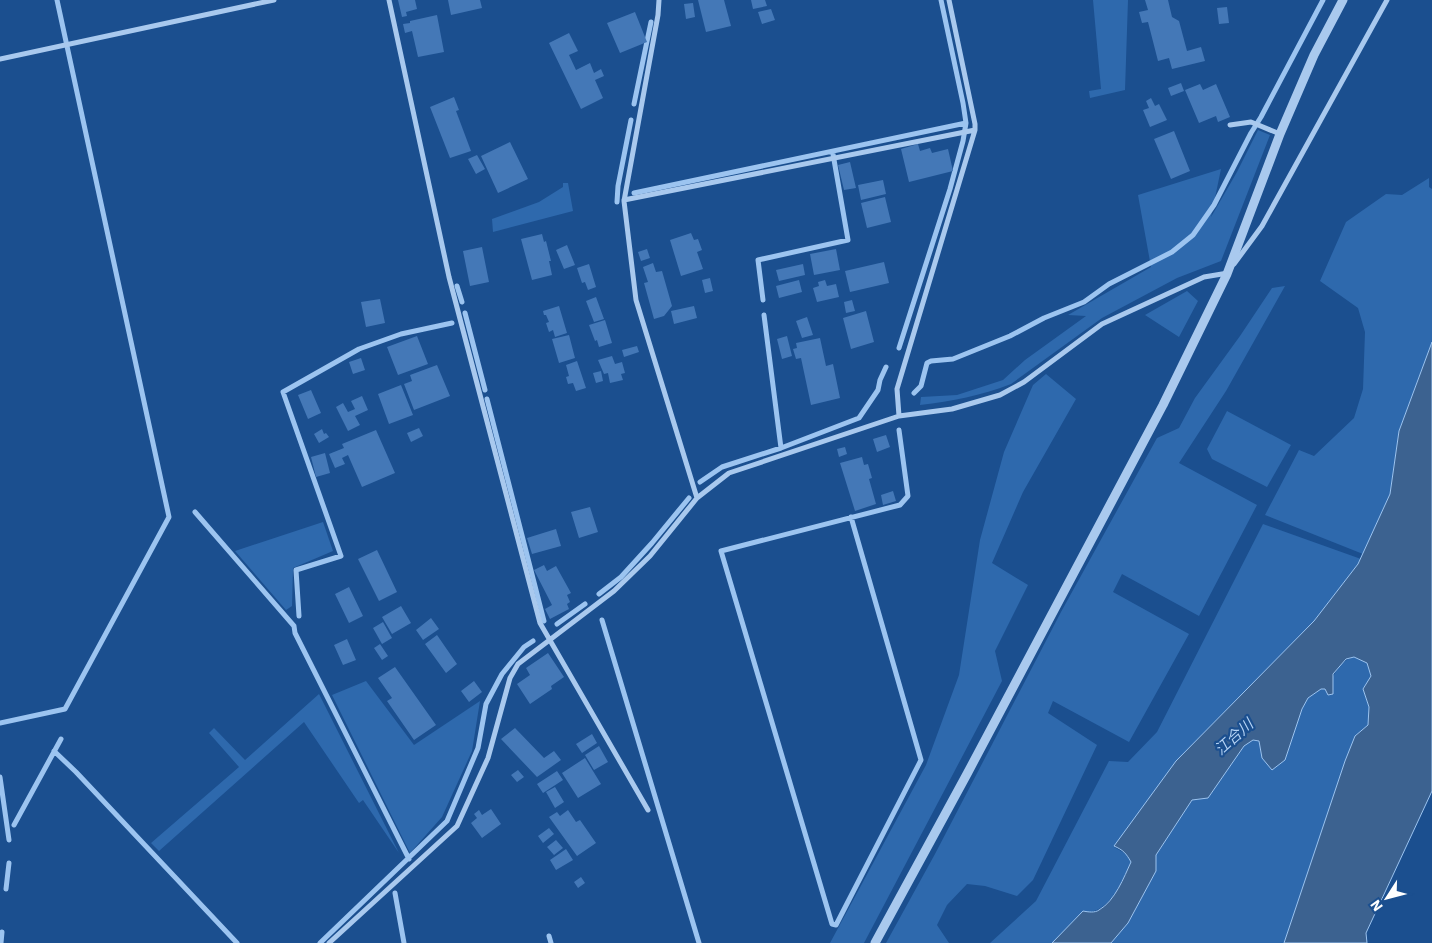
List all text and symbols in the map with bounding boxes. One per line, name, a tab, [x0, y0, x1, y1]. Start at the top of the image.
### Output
water label: 江合川	[1211, 713, 1258, 759]
north arrow	[1362, 873, 1412, 923]
text: N	[1366, 896, 1387, 915]

